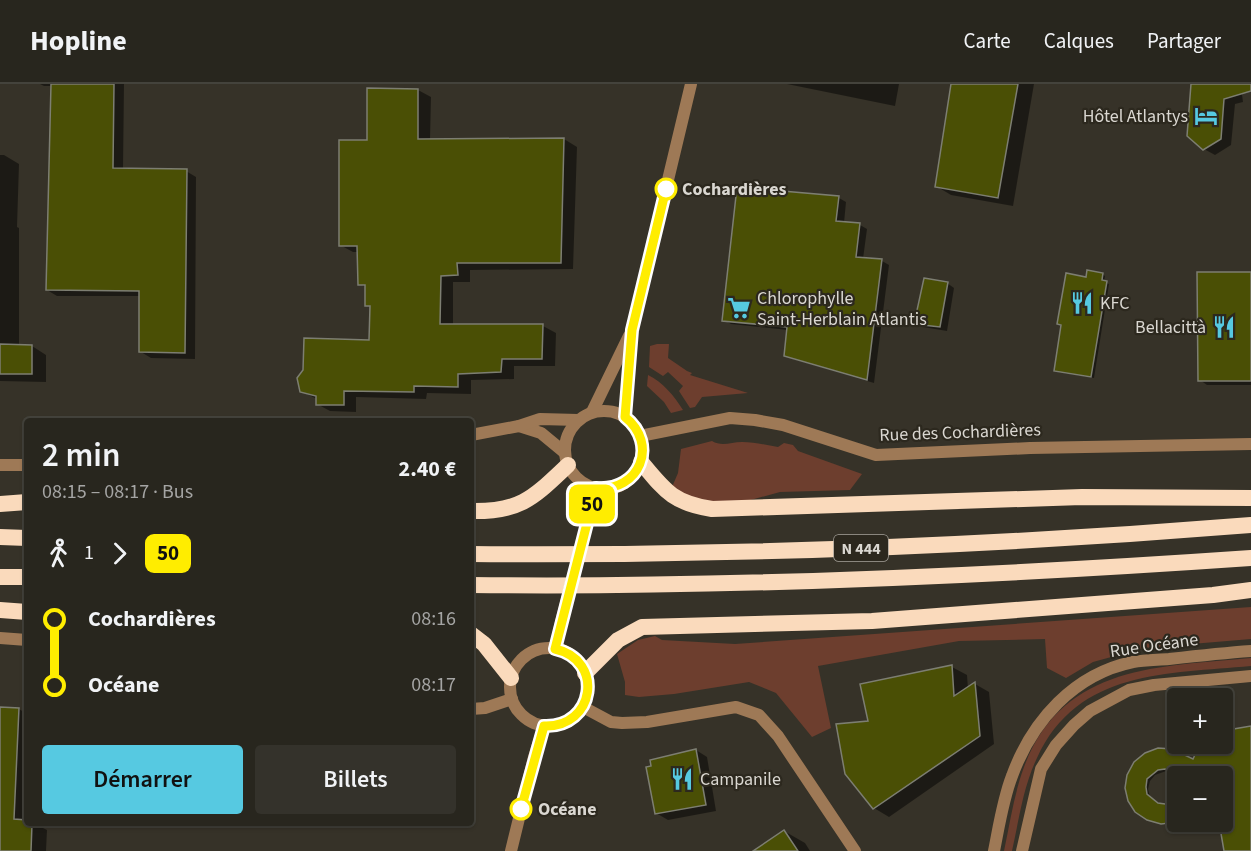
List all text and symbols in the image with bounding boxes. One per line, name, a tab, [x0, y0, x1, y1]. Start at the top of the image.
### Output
text: Hopline	[30, 21, 127, 61]
text: Carte	[964, 26, 1011, 56]
text: Calques	[1044, 26, 1114, 56]
text: Partager	[1147, 26, 1221, 56]
hotel icon: Hôtel Atlantys	[1193, 103, 1219, 129]
place label: Hôtel Atlantys	[1083, 104, 1188, 129]
place label: Cochardières	[682, 177, 787, 202]
marker: Cochardières	[655, 178, 677, 200]
place label: Chlorophylle Saint-Herblain Atlantis	[757, 286, 927, 332]
restaurant icon: KFC	[1069, 290, 1095, 316]
place label: KFC	[1100, 291, 1129, 316]
supermarket icon: Chlorophylle Saint-Herblain Atlantis	[726, 295, 752, 321]
restaurant icon: Bellacittà	[1211, 314, 1237, 340]
place label: Bellacittà	[1135, 315, 1206, 340]
street label: Rue des Cochardières	[879, 417, 1041, 448]
text: 2 min	[42, 432, 120, 479]
text: 2.40 €	[399, 453, 456, 485]
text: 08:15 – 08:17 · Bus	[42, 478, 193, 506]
line badge: 50	[565, 484, 619, 524]
text: 50	[581, 489, 603, 519]
road number: N 444	[834, 535, 888, 561]
icon: walk	[42, 537, 75, 570]
icon: forward	[103, 537, 136, 570]
text: 50	[157, 538, 179, 568]
text: 1	[84, 539, 94, 567]
text: Cochardières	[88, 603, 216, 635]
text: 08:16	[411, 605, 456, 633]
street label: Rue Océane	[1108, 627, 1200, 664]
text: Océane	[88, 669, 159, 701]
text: 08:17	[411, 671, 456, 699]
map controls	[1167, 688, 1233, 832]
button: +	[1167, 688, 1233, 754]
button: Démarrer	[42, 745, 243, 814]
button: Billets	[255, 745, 456, 814]
restaurant icon: Campanile	[669, 766, 695, 792]
button: −	[1167, 766, 1233, 832]
place label: Campanile	[700, 767, 781, 792]
place label: Océane	[538, 797, 596, 822]
marker: Océane	[510, 798, 532, 820]

